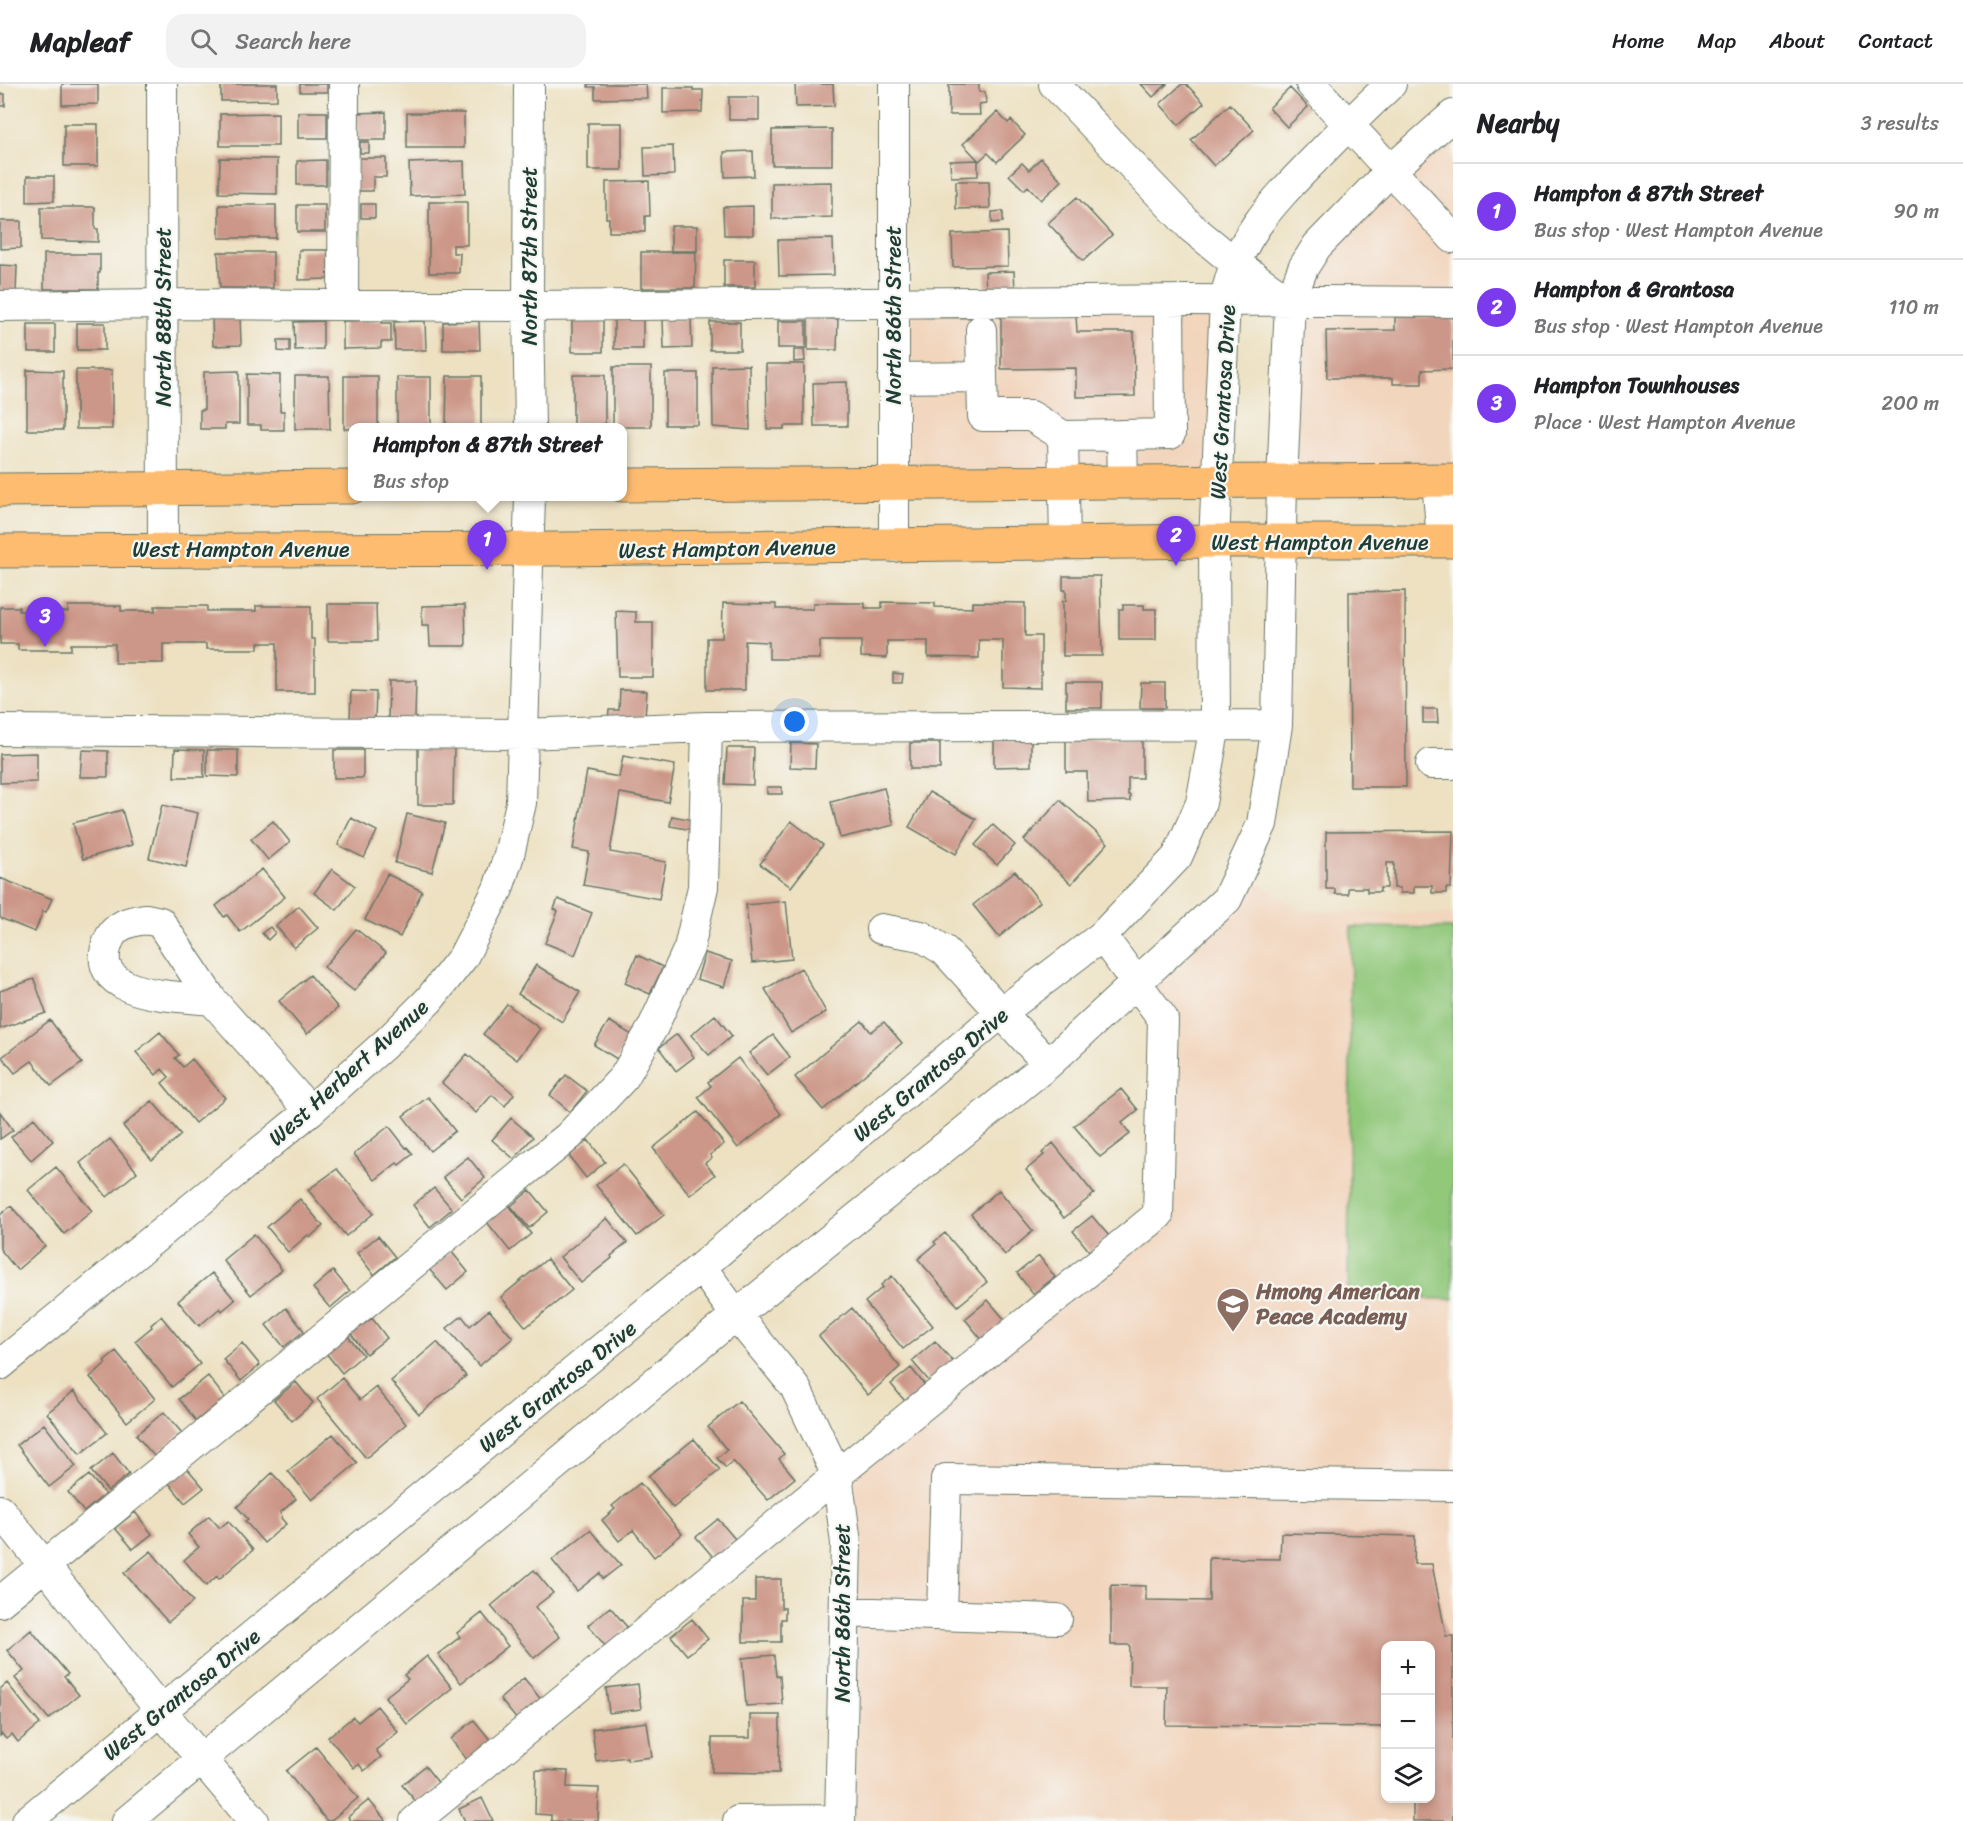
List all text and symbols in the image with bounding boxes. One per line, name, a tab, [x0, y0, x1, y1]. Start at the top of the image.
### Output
search box	[166, 14, 586, 68]
text: Mapleaf	[30, 17, 130, 66]
text: Search here	[235, 22, 351, 61]
text: Home	[1612, 22, 1664, 60]
text: Map	[1697, 22, 1736, 60]
text: About	[1769, 22, 1826, 60]
text: Contact	[1859, 22, 1933, 60]
icon: search	[187, 25, 220, 58]
text: Nearby	[1477, 100, 1559, 146]
text: 3 results	[1861, 106, 1939, 141]
street label: North 87th Street	[510, 166, 549, 345]
text: Hampton & 87th Street	[1534, 174, 1763, 213]
text: 1	[1492, 194, 1501, 229]
text: 90 m	[1894, 194, 1939, 229]
text: Bus stop · West Hampton Avenue	[1534, 213, 1823, 248]
street label: North 86th Street	[874, 225, 913, 404]
street label: North 88th Street	[144, 227, 183, 407]
text: Hampton & Grantosa	[1534, 270, 1734, 309]
text: 2	[1491, 290, 1502, 325]
text: 110 m	[1889, 290, 1939, 325]
street label: West Grantosa Drive	[1198, 303, 1247, 500]
text: Bus stop · West Hampton Avenue	[1534, 309, 1823, 344]
text: Hampton Townhouses	[1534, 366, 1739, 405]
text: 3	[1491, 386, 1502, 421]
text: 200 m	[1882, 386, 1939, 421]
text: Place · West Hampton Avenue	[1534, 405, 1795, 440]
popup	[348, 423, 627, 501]
text: Hampton & 87th Street	[373, 425, 602, 464]
text: Bus stop	[373, 464, 449, 499]
pin: 2	[1156, 516, 1196, 566]
pin: 1	[468, 520, 506, 570]
street label: West Hampton Avenue	[1211, 523, 1429, 562]
street label: West Hampton Avenue	[618, 527, 836, 570]
street label: West Hampton Avenue	[132, 530, 350, 569]
pin: 3	[26, 598, 64, 647]
your location	[780, 707, 809, 736]
street label: West Herbert Avenue	[259, 989, 438, 1156]
street label: West Grantosa Drive	[843, 997, 1018, 1152]
place label: Hmong American Peace Academy	[1255, 1272, 1420, 1336]
school or university icon: Hmong American Peace Academy	[1215, 1286, 1251, 1333]
street label: West Grantosa Drive	[469, 1310, 646, 1463]
street label: North 86th Street	[823, 1523, 862, 1702]
street label: West Grantosa Drive	[93, 1618, 270, 1771]
map controls	[1381, 1641, 1435, 1803]
button: +	[1381, 1641, 1435, 1695]
button: −	[1381, 1695, 1435, 1749]
button: layers	[1381, 1749, 1435, 1803]

